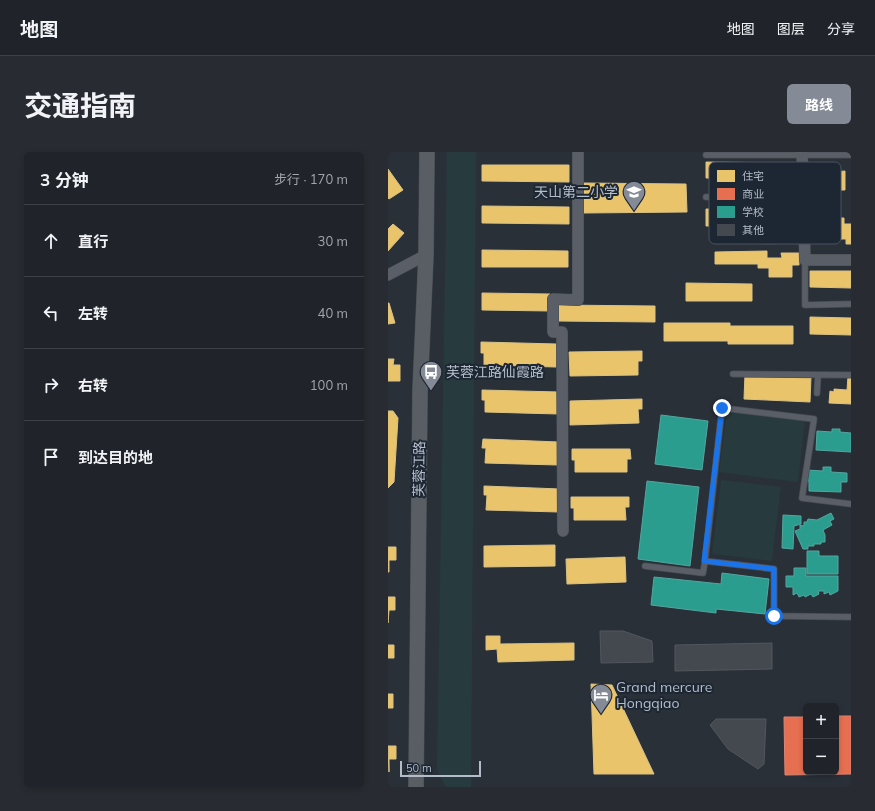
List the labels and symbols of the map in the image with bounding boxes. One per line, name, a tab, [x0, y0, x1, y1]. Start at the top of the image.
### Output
legend	[709, 162, 841, 244]
text: 住宅	[742, 169, 764, 183]
school or university icon: 天山第二小学	[621, 179, 647, 212]
place label: 天山第二小学	[534, 183, 618, 201]
text: 商业	[742, 187, 764, 201]
text: 学校	[742, 205, 764, 219]
text: 其他	[742, 223, 764, 237]
bus stop icon: 芙蓉江路仙霞路	[418, 359, 444, 392]
place label: 芙蓉江路仙霞路	[446, 363, 544, 381]
route end	[713, 399, 731, 417]
street label: 芙蓉江路	[410, 441, 428, 497]
route start	[765, 607, 783, 625]
place label: Grand mercure Hongqiao	[616, 678, 712, 712]
hotel icon: Grand mercure Hongqiao	[588, 682, 614, 715]
scale bar	[400, 759, 481, 778]

